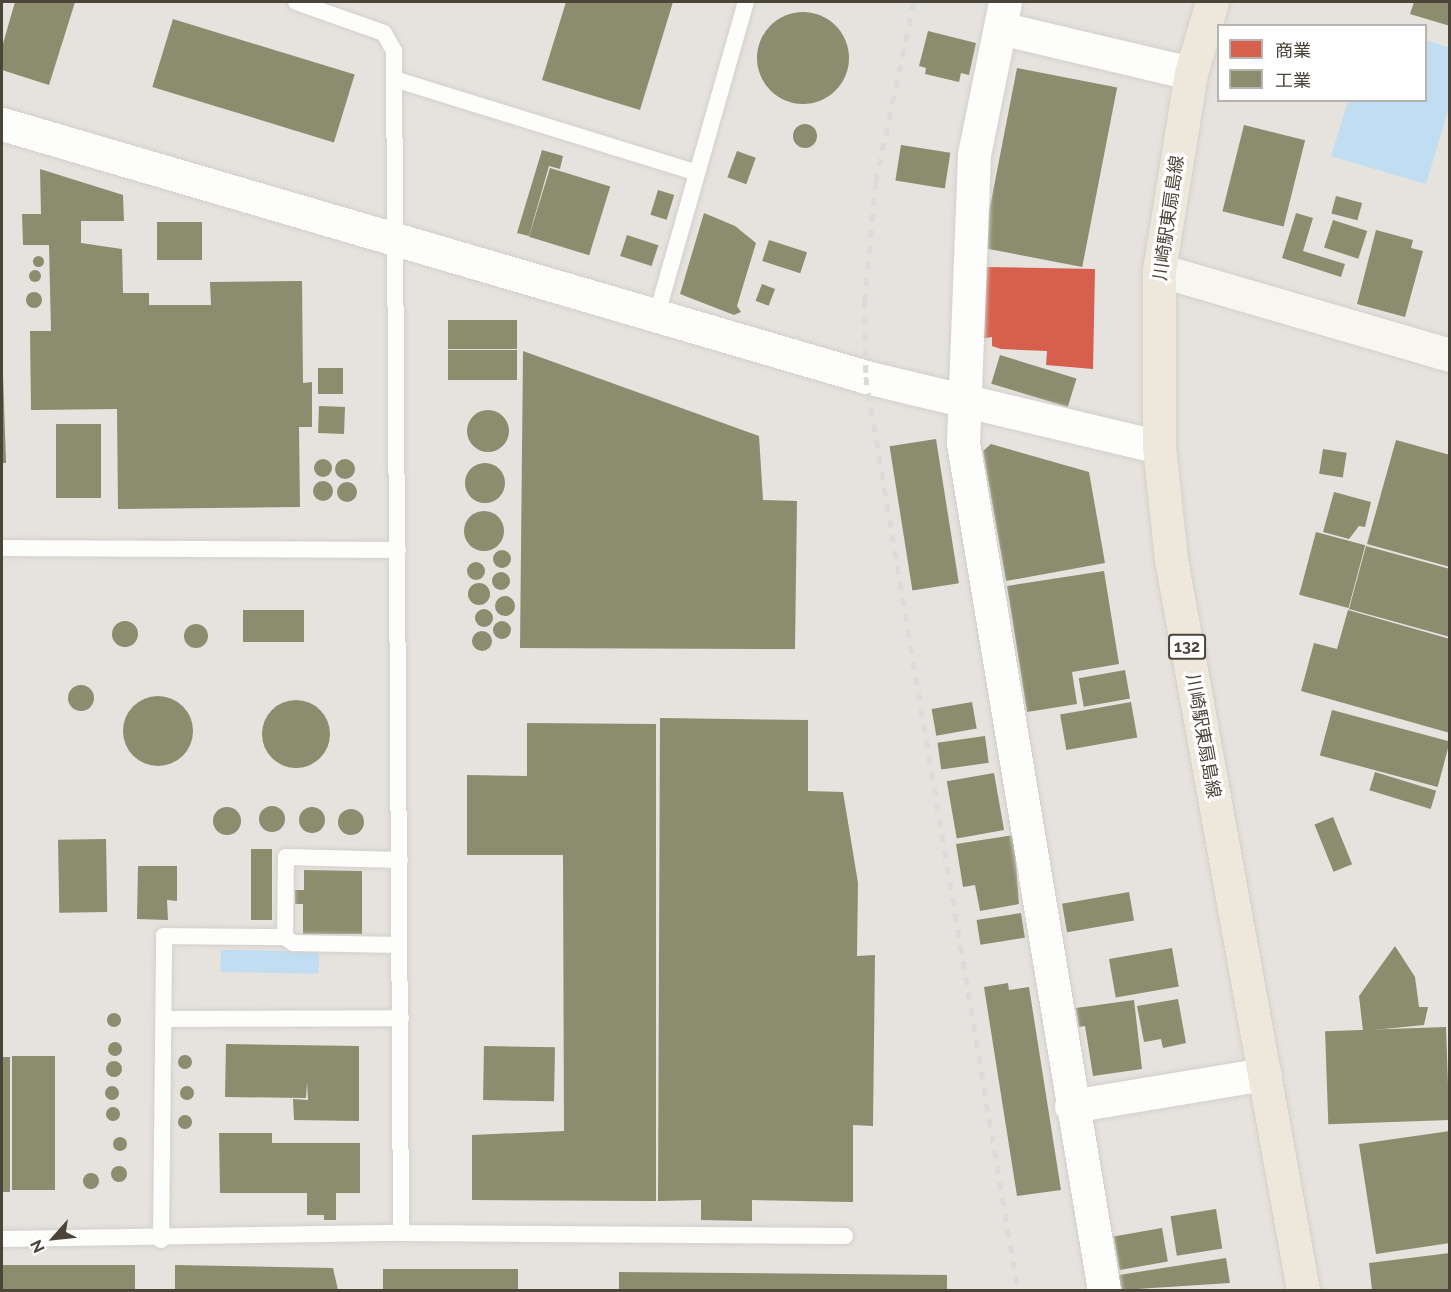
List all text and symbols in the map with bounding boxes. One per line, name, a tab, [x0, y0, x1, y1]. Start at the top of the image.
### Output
legend	[1217, 24, 1427, 102]
text: 商業	[1275, 40, 1311, 61]
text: 工業	[1275, 70, 1311, 91]
street label: 川崎駅東扇島線	[1150, 154, 1188, 282]
road number: 132	[1168, 634, 1206, 660]
street label: 川崎駅東扇島線	[1181, 672, 1225, 800]
north arrow	[24, 1208, 84, 1268]
text: N	[26, 1237, 49, 1256]

